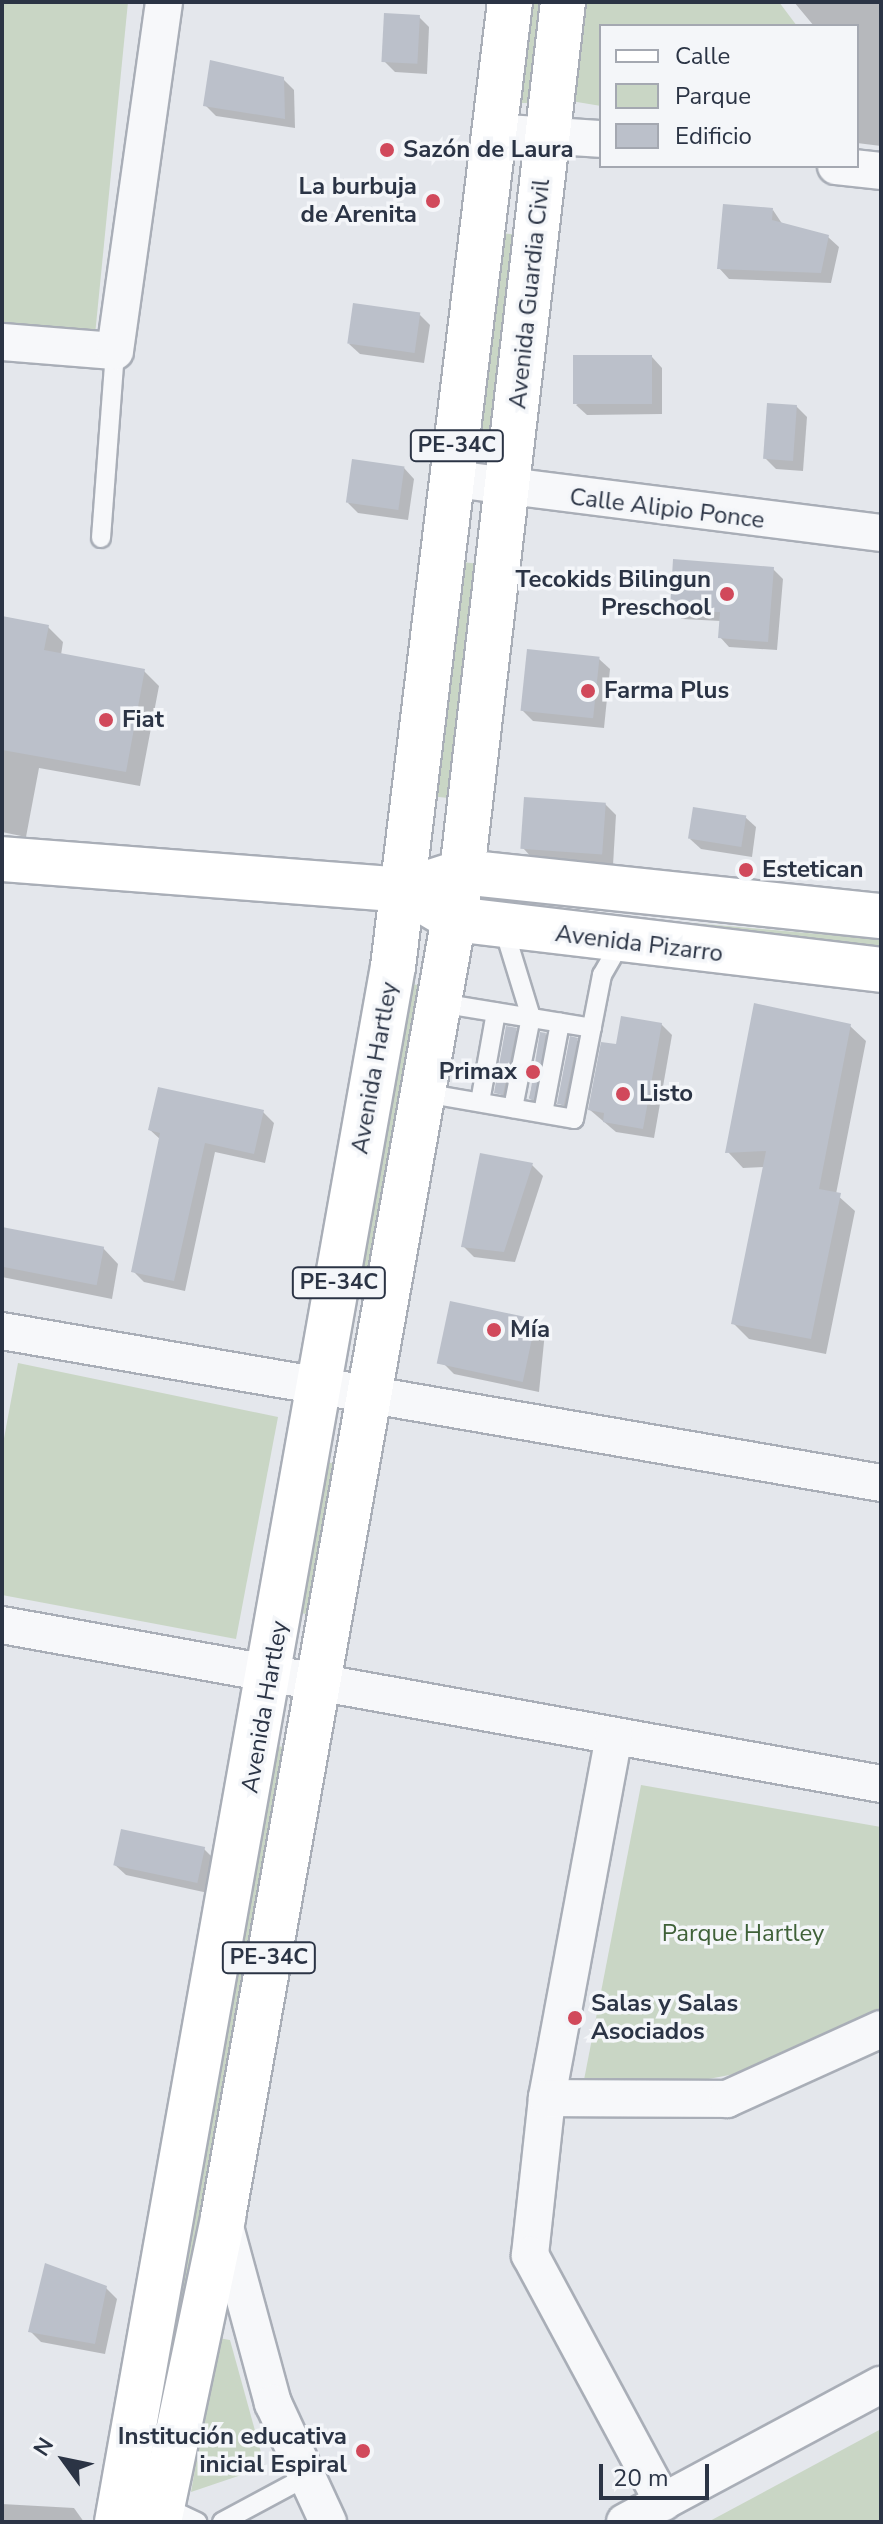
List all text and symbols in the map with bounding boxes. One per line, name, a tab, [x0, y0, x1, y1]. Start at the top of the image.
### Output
legend	[599, 24, 859, 168]
text: Calle	[675, 40, 730, 72]
text: Parque	[675, 80, 751, 112]
text: Edificio	[675, 120, 752, 152]
place label: Sazón de Laura	[403, 136, 574, 164]
marker: Sazón de Laura	[378, 141, 396, 159]
place label: La burbuja de Arenita	[299, 173, 417, 229]
street label: Avenida Guardia Civil	[504, 178, 556, 410]
marker: La burbuja de Arenita	[424, 192, 442, 210]
road number: PE-34C	[409, 428, 505, 464]
street label: Calle Alipio Ponce	[568, 483, 766, 535]
place label: Tecokids Bilingun Preschool	[516, 566, 711, 622]
marker: Tecokids Bilingun Preschool	[718, 585, 736, 603]
place label: Farma Plus	[604, 677, 729, 705]
marker: Farma Plus	[579, 682, 597, 700]
place label: Fiat	[122, 706, 164, 734]
marker: Fiat	[97, 711, 115, 729]
place label: Estetican	[762, 856, 864, 884]
marker: Estetican	[737, 861, 755, 879]
street label: Avenida Pizarro	[554, 919, 724, 969]
street label: Avenida Hartley	[346, 980, 404, 1156]
place label: Primax	[439, 1058, 517, 1086]
marker: Primax	[524, 1063, 542, 1081]
place label: Listo	[639, 1080, 693, 1108]
marker: Listo	[614, 1085, 632, 1103]
road number: PE-34C	[291, 1265, 387, 1301]
place label: Mía	[510, 1316, 550, 1344]
marker: Mía	[485, 1321, 503, 1339]
street label: Avenida Hartley	[236, 1619, 294, 1795]
park label: Parque Hartley	[662, 1920, 824, 1948]
road number: PE-34C	[221, 1940, 317, 1976]
place label: Salas y Salas Asociados	[591, 1990, 738, 2046]
marker: Salas y Salas Asociados	[566, 2009, 584, 2027]
north arrow	[24, 2420, 104, 2500]
place label: Institución educativa inicial Espiral	[118, 2423, 347, 2479]
text: N	[27, 2432, 61, 2462]
marker: Institución educativa inicial Espiral	[354, 2442, 372, 2460]
scale bar	[603, 2448, 713, 2498]
text: 20 m	[613, 2462, 669, 2494]

